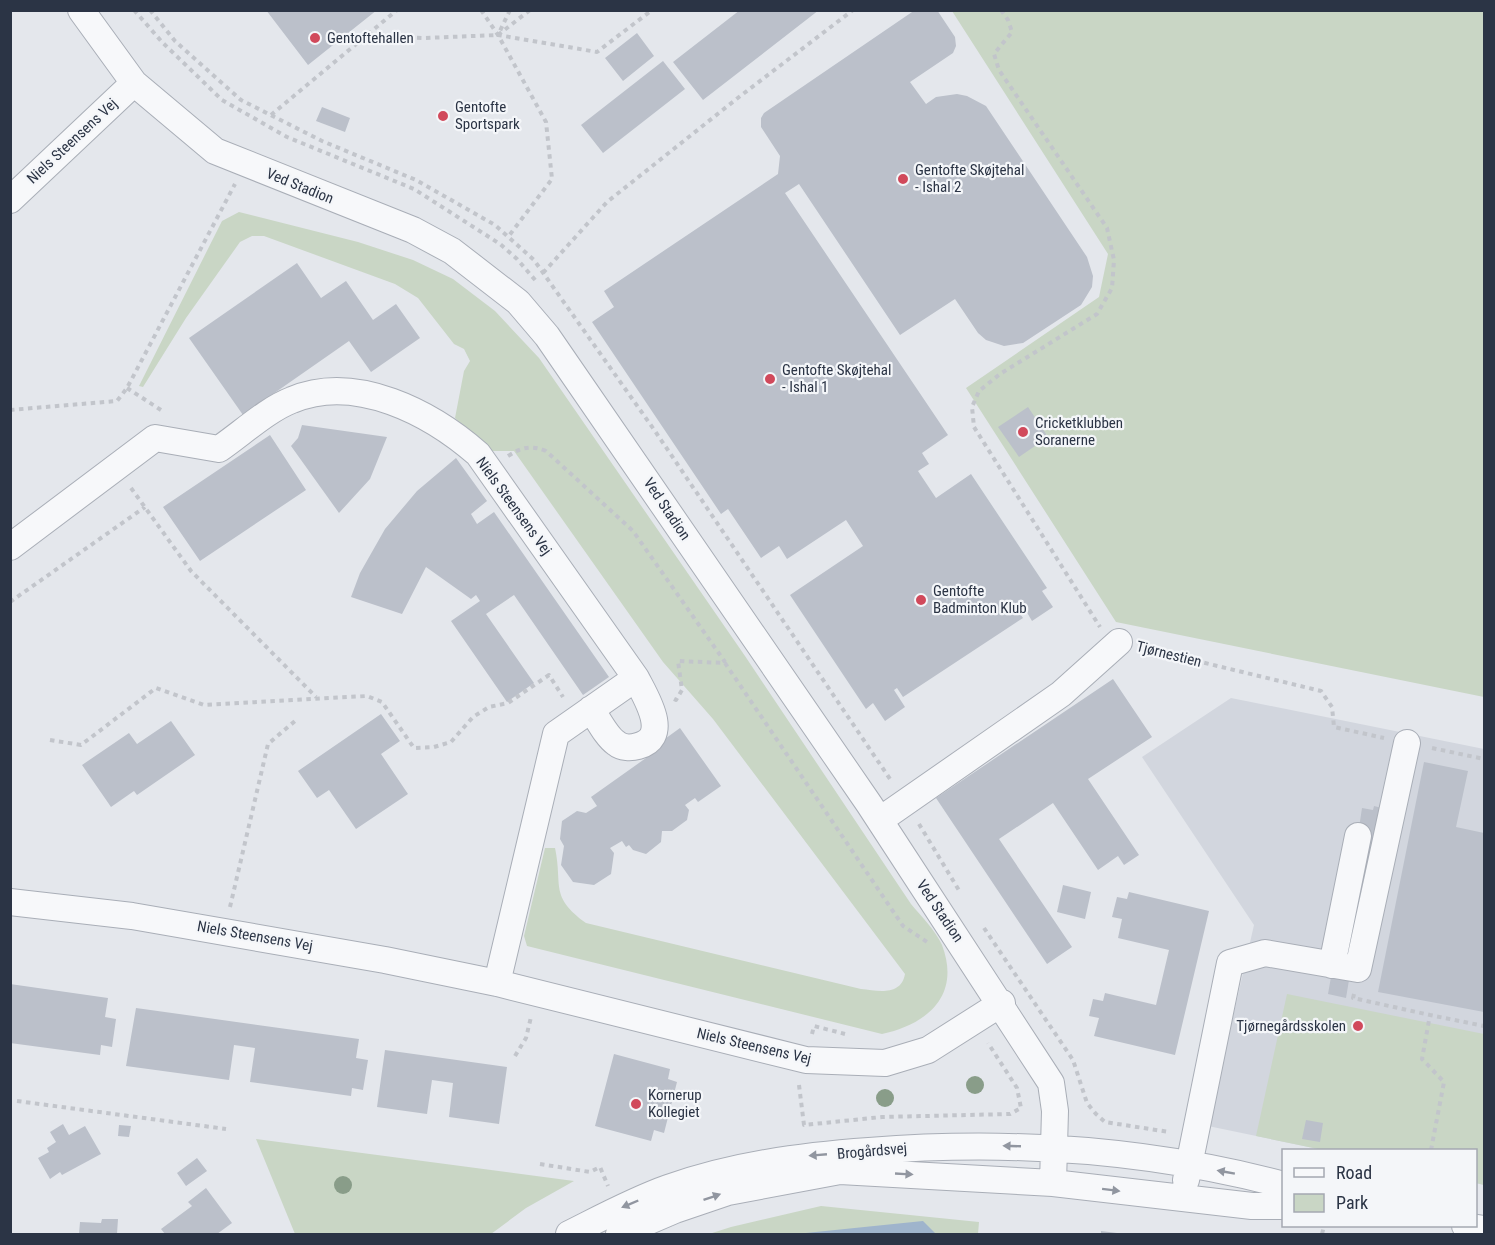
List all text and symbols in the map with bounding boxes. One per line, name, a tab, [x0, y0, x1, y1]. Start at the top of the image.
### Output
place label: Gentoftehallen	[327, 29, 414, 47]
marker: Gentoftehallen	[308, 31, 322, 45]
street label: Niels Steensens Vej	[23, 95, 121, 187]
place label: Gentofte Sportspark	[455, 98, 520, 133]
marker: Gentofte Sportspark	[436, 109, 450, 123]
place label: Gentofte Skøjtehal - Ishal 2	[915, 161, 1024, 196]
street label: Ved Stadion	[264, 164, 336, 208]
marker: Gentofte Skøjtehal - Ishal 2	[896, 172, 910, 186]
place label: Gentofte Skøjtehal - Ishal 1	[782, 361, 891, 396]
marker: Gentofte Skøjtehal - Ishal 1	[763, 372, 777, 386]
place label: Cricketklubben Soranerne	[1035, 414, 1123, 449]
marker: Cricketklubben Soranerne	[1016, 425, 1030, 439]
street label: Niels Steensens Vej	[472, 453, 556, 559]
street label: Ved Stadion	[640, 474, 694, 544]
place label: Gentofte Badminton Klub	[933, 582, 1027, 617]
marker: Gentofte Badminton Klub	[914, 593, 928, 607]
street label: Tjørnestien	[1135, 637, 1203, 671]
street label: Ved Stadion	[913, 876, 967, 946]
street label: Niels Steensens Vej	[196, 917, 314, 955]
place label: Tjørnegårdsskolen	[1236, 1017, 1346, 1035]
marker: Tjørnegårdsskolen	[1351, 1019, 1365, 1033]
street label: Niels Steensens Vej	[695, 1024, 813, 1068]
place label: Kornerup Kollegiet	[648, 1086, 702, 1121]
marker: Kornerup Kollegiet	[629, 1097, 643, 1111]
street label: Brogårdsvej	[836, 1139, 908, 1163]
one-way arrow	[1003, 1142, 1022, 1151]
legend	[1282, 1149, 1477, 1227]
one-way arrow	[808, 1150, 827, 1160]
text: Road	[1336, 1162, 1372, 1183]
one-way arrow	[1217, 1167, 1236, 1176]
one-way arrow	[895, 1170, 914, 1179]
one-way arrow	[1102, 1185, 1121, 1195]
one-way arrow	[703, 1192, 721, 1202]
text: Park	[1336, 1192, 1368, 1213]
one-way arrow	[621, 1200, 639, 1209]

